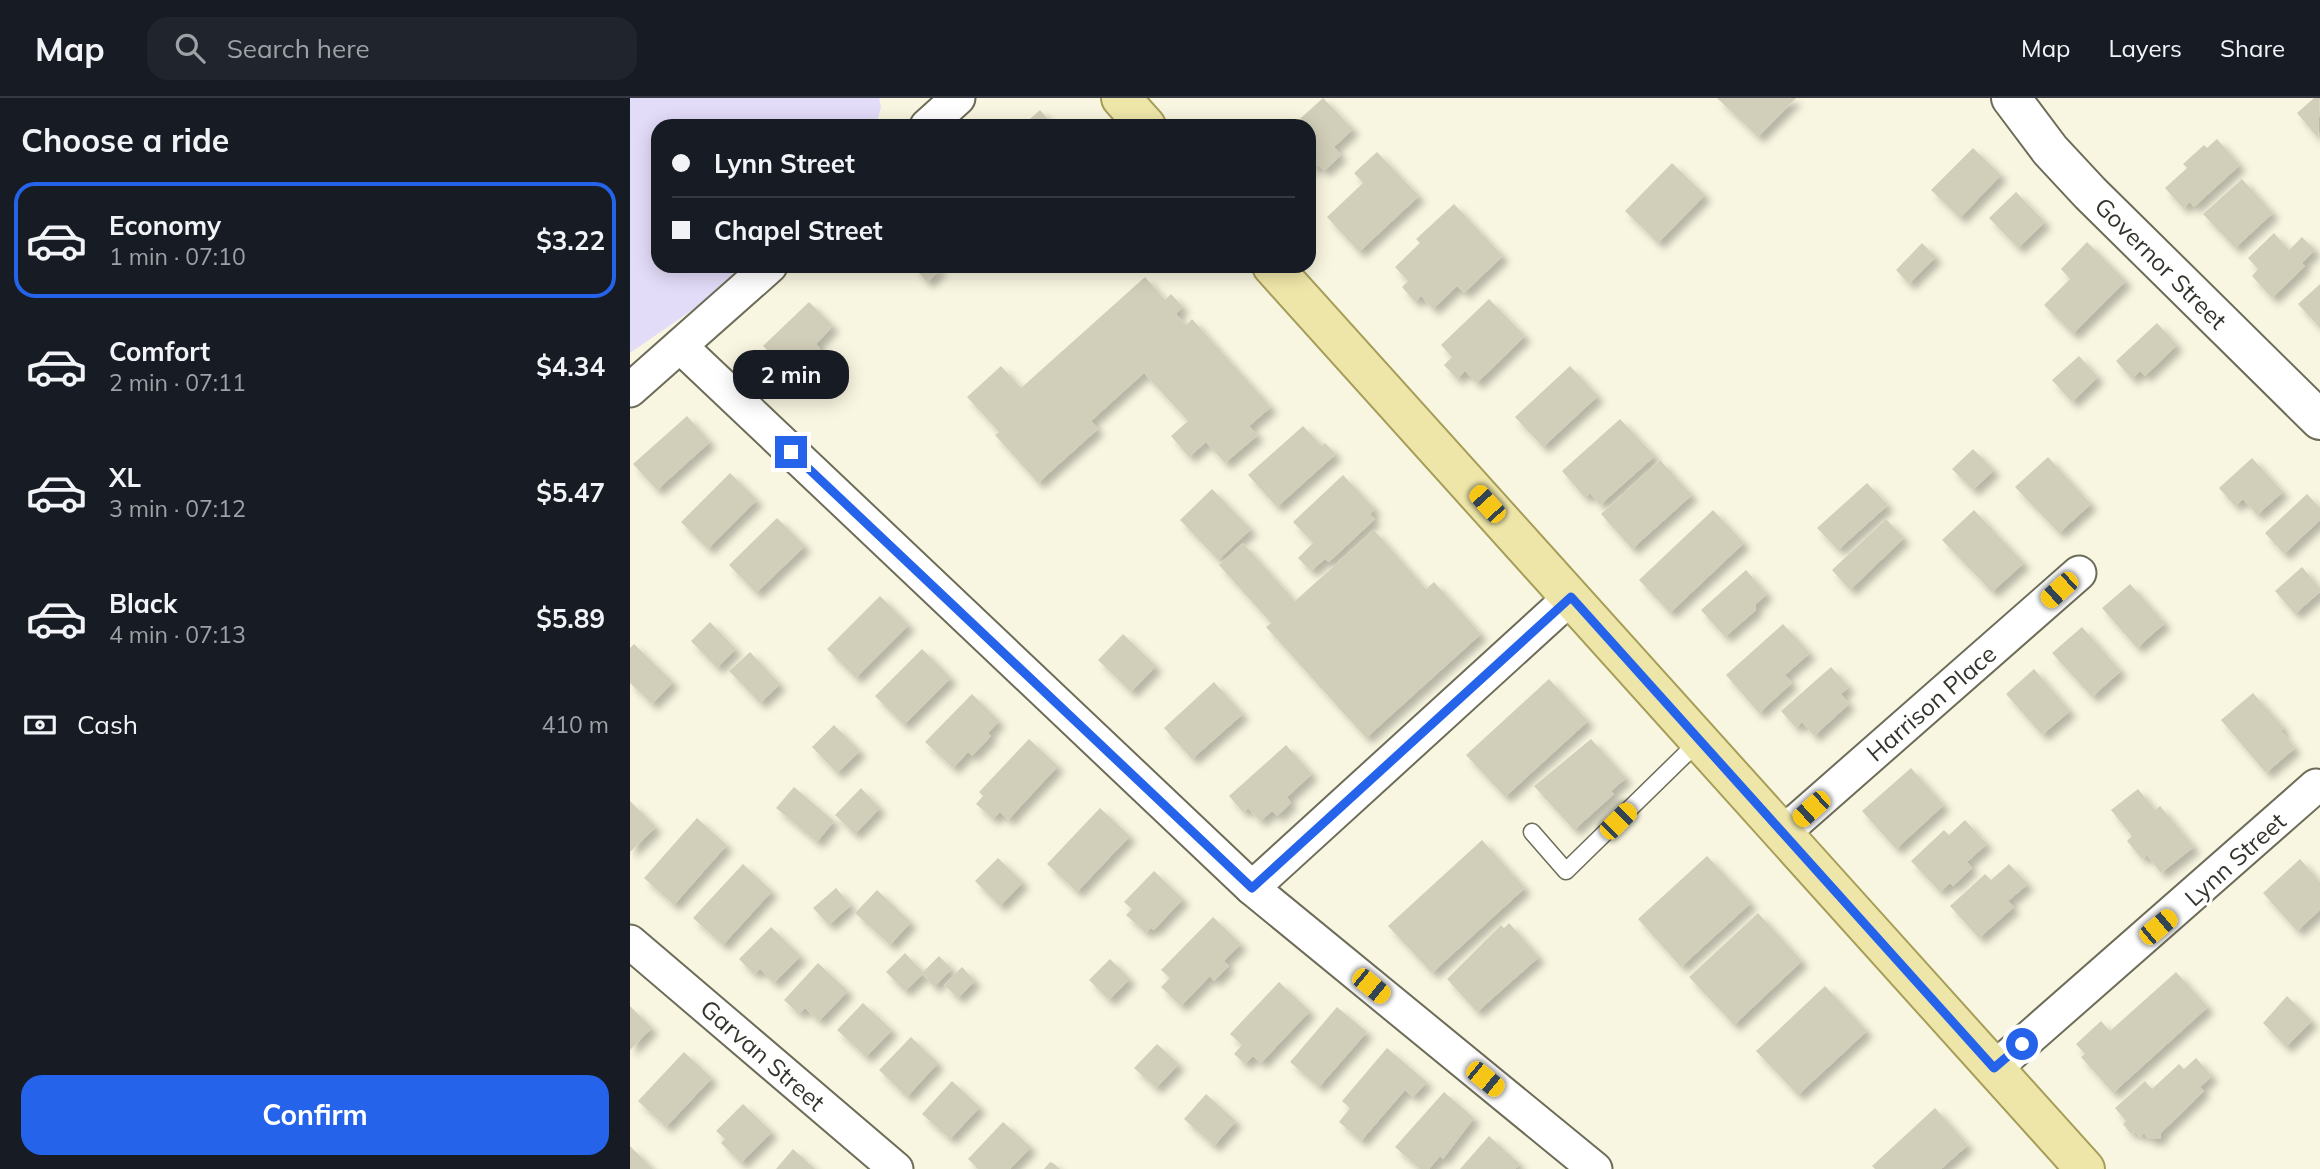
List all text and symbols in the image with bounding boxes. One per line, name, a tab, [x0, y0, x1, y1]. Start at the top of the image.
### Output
search box	[147, 17, 637, 80]
text: Map	[35, 28, 105, 69]
icon: search	[171, 29, 209, 67]
text: Search here	[227, 32, 370, 65]
text: Map	[2021, 33, 2070, 63]
text: Layers	[2108, 33, 2182, 63]
text: Share	[2220, 33, 2285, 63]
text: Choose a ride	[21, 120, 229, 160]
text: Lynn Street	[714, 147, 855, 180]
street label: Governor Street	[2089, 191, 2233, 335]
icon: car	[25, 209, 88, 272]
text: Economy	[109, 209, 221, 242]
text: Chapel Street	[714, 214, 883, 247]
text: $3.22	[536, 224, 605, 257]
text: 1 min · 07:10	[109, 242, 246, 271]
icon: car	[25, 335, 88, 398]
text: Comfort	[109, 335, 210, 368]
text: $4.34	[536, 350, 605, 383]
callout: 2 min	[733, 350, 849, 400]
text: 2 min	[761, 360, 821, 389]
text: 2 min · 07:11	[109, 368, 246, 397]
route end	[775, 436, 807, 468]
icon: car	[25, 461, 88, 524]
text: XL	[109, 461, 141, 494]
text: $5.47	[536, 476, 605, 509]
car	[1466, 481, 1509, 527]
text: 3 min · 07:12	[109, 494, 246, 523]
car	[2037, 568, 2082, 612]
icon: car	[25, 587, 88, 650]
text: Black	[109, 587, 177, 620]
text: $5.89	[536, 602, 605, 635]
text: 4 min · 07:13	[109, 620, 246, 649]
street label: Harrison Place	[1860, 638, 2002, 768]
icon: cash	[21, 706, 59, 744]
text: Cash	[77, 708, 138, 741]
text: 410 m	[541, 710, 609, 739]
car	[1789, 787, 1834, 831]
car	[1596, 799, 1641, 843]
street label: Lynn Street	[2178, 806, 2292, 912]
car	[2136, 905, 2181, 949]
car	[1349, 965, 1394, 1007]
street label: Garvan Street	[695, 993, 831, 1117]
route start	[2006, 1028, 2038, 1060]
car	[1463, 1058, 1508, 1100]
button: Confirm	[21, 1075, 609, 1155]

